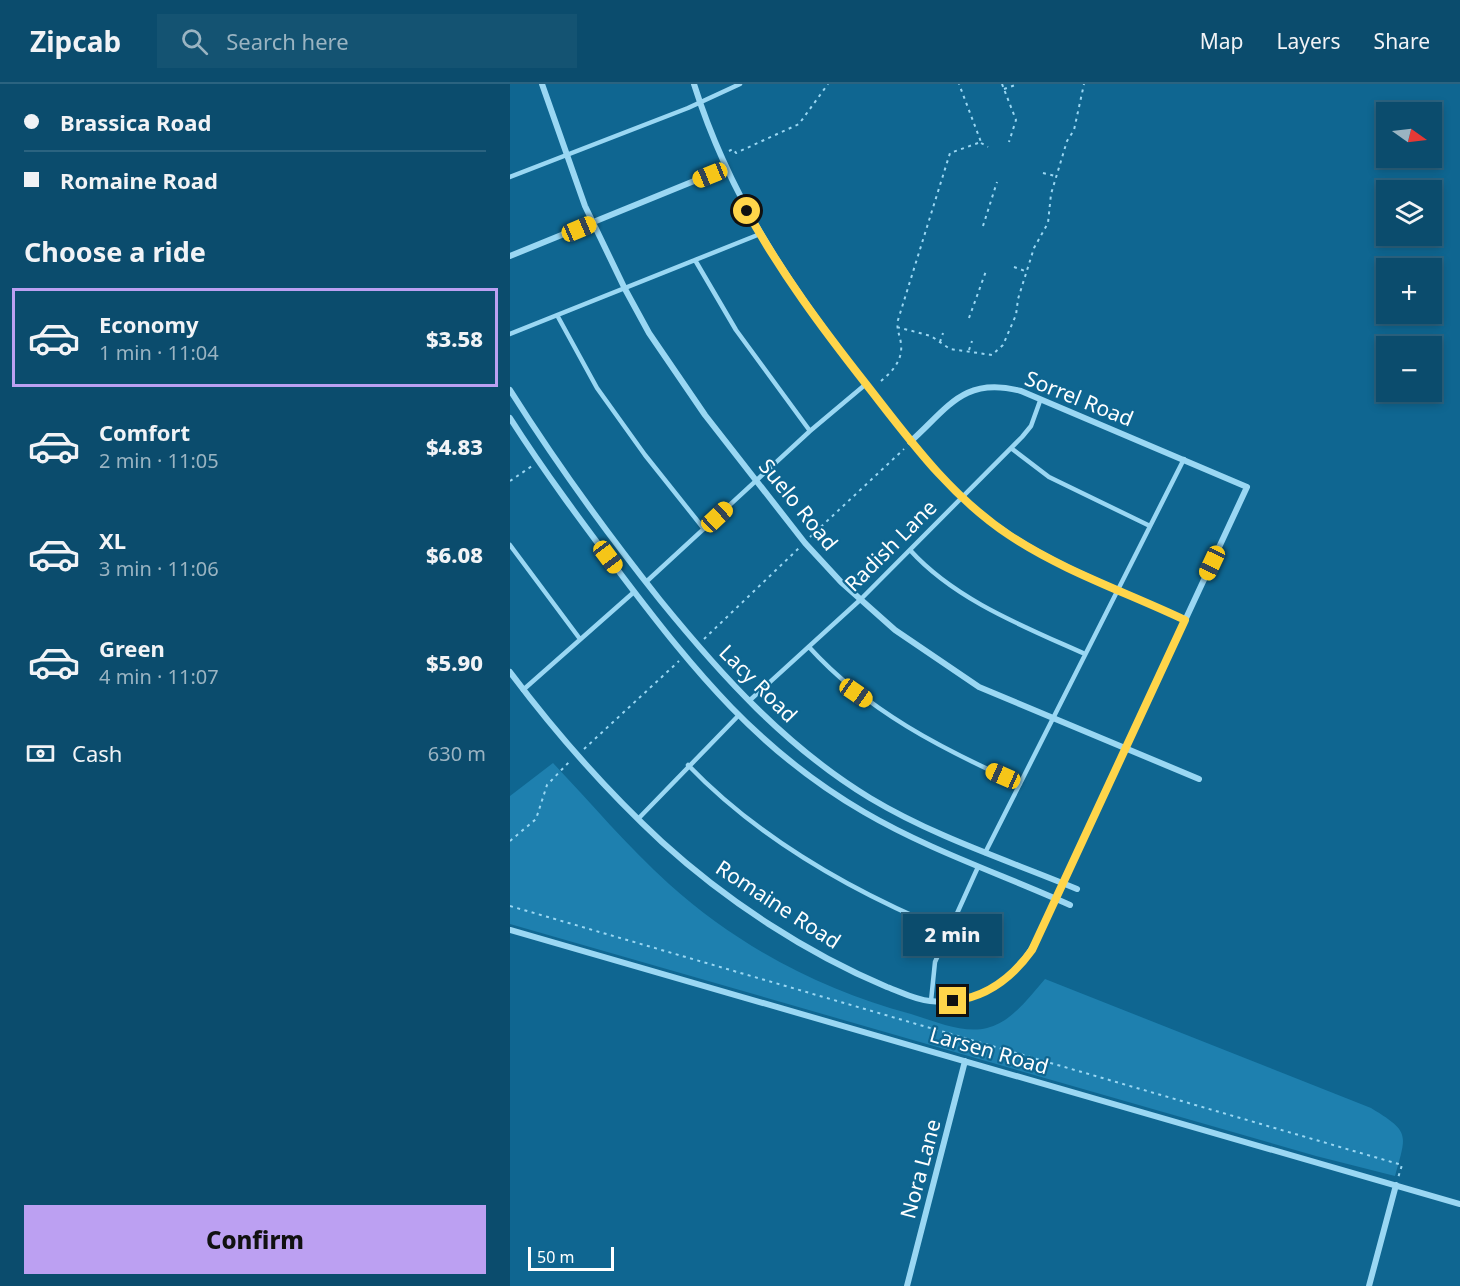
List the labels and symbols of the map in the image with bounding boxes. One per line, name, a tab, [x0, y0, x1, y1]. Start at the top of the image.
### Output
north arrow	[1376, 102, 1442, 168]
car	[690, 160, 730, 190]
route start	[733, 197, 760, 224]
car	[559, 214, 599, 244]
street label: Sorrel Road	[1021, 364, 1138, 432]
street label: Suelo Road	[753, 453, 844, 556]
street label: Radish Lane	[838, 493, 942, 597]
car	[698, 498, 736, 536]
car	[590, 537, 626, 577]
car	[1196, 543, 1228, 583]
street label: Lacy Road	[714, 638, 804, 728]
car	[836, 675, 876, 711]
car	[983, 760, 1023, 792]
street label: Romaine Road	[711, 853, 846, 955]
callout: 2 min	[904, 914, 1002, 956]
route end	[939, 987, 966, 1014]
street label: Larsen Road	[927, 1020, 1052, 1080]
street label: Nora Lane	[893, 1116, 947, 1222]
scale bar	[528, 1244, 614, 1272]

